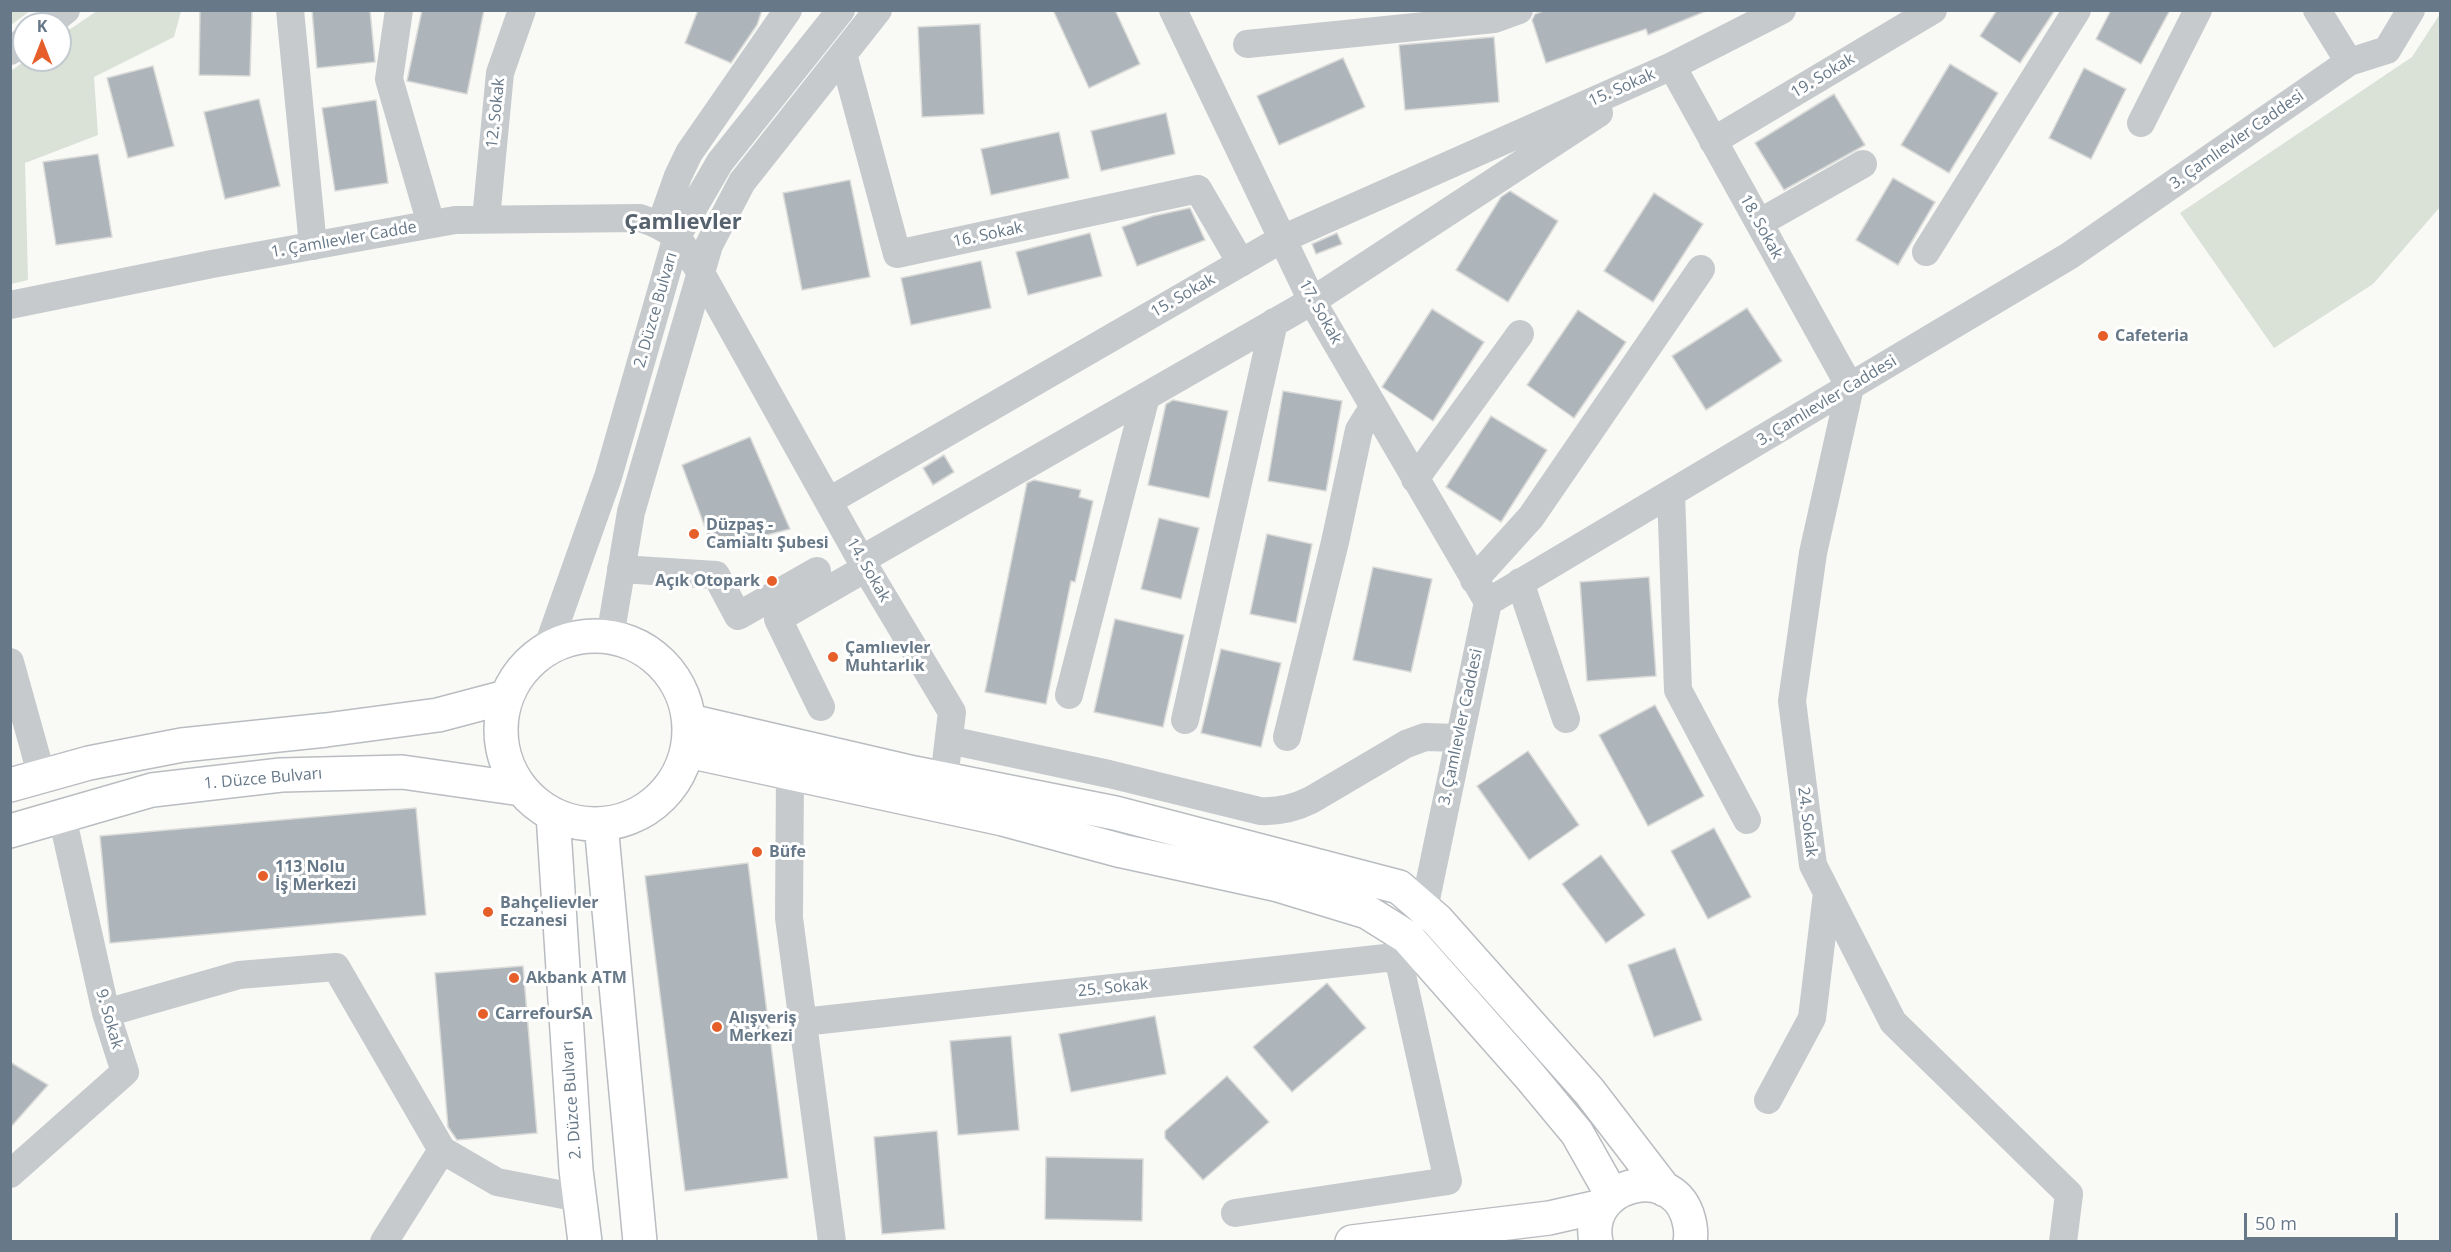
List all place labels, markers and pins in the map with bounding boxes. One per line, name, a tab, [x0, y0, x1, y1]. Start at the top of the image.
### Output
place label: Cafeteria	[2115, 326, 2189, 346]
marker: Cafeteria	[2096, 329, 2110, 343]
place label: Düzpaş - Camialtı Şubesi	[706, 515, 829, 553]
marker: Düzpaş - Camialtı Şubesi	[687, 527, 701, 541]
place label: Açık Otopark	[655, 571, 760, 591]
marker: Açık Otopark	[765, 574, 779, 588]
place label: Çamlıevler Muhtarlık	[845, 638, 930, 676]
marker: Çamlıevler Muhtarlık	[826, 650, 840, 664]
place label: Büfe	[769, 842, 806, 862]
marker: Büfe	[750, 845, 764, 859]
place label: 113 Nolu İş Merkezi	[275, 857, 356, 895]
marker: 113 Nolu İş Merkezi	[256, 869, 270, 883]
place label: Bahçelievler Eczanesi	[500, 893, 599, 931]
marker: Bahçelievler Eczanesi	[481, 905, 495, 919]
place label: Akbank ATM	[526, 968, 627, 988]
marker: Akbank ATM	[507, 971, 521, 985]
place label: CarrefourSA	[495, 1004, 593, 1024]
marker: CarrefourSA	[476, 1007, 490, 1021]
place label: Alışveriş Merkezi	[729, 1008, 796, 1046]
marker: Alışveriş Merkezi	[710, 1020, 724, 1034]

